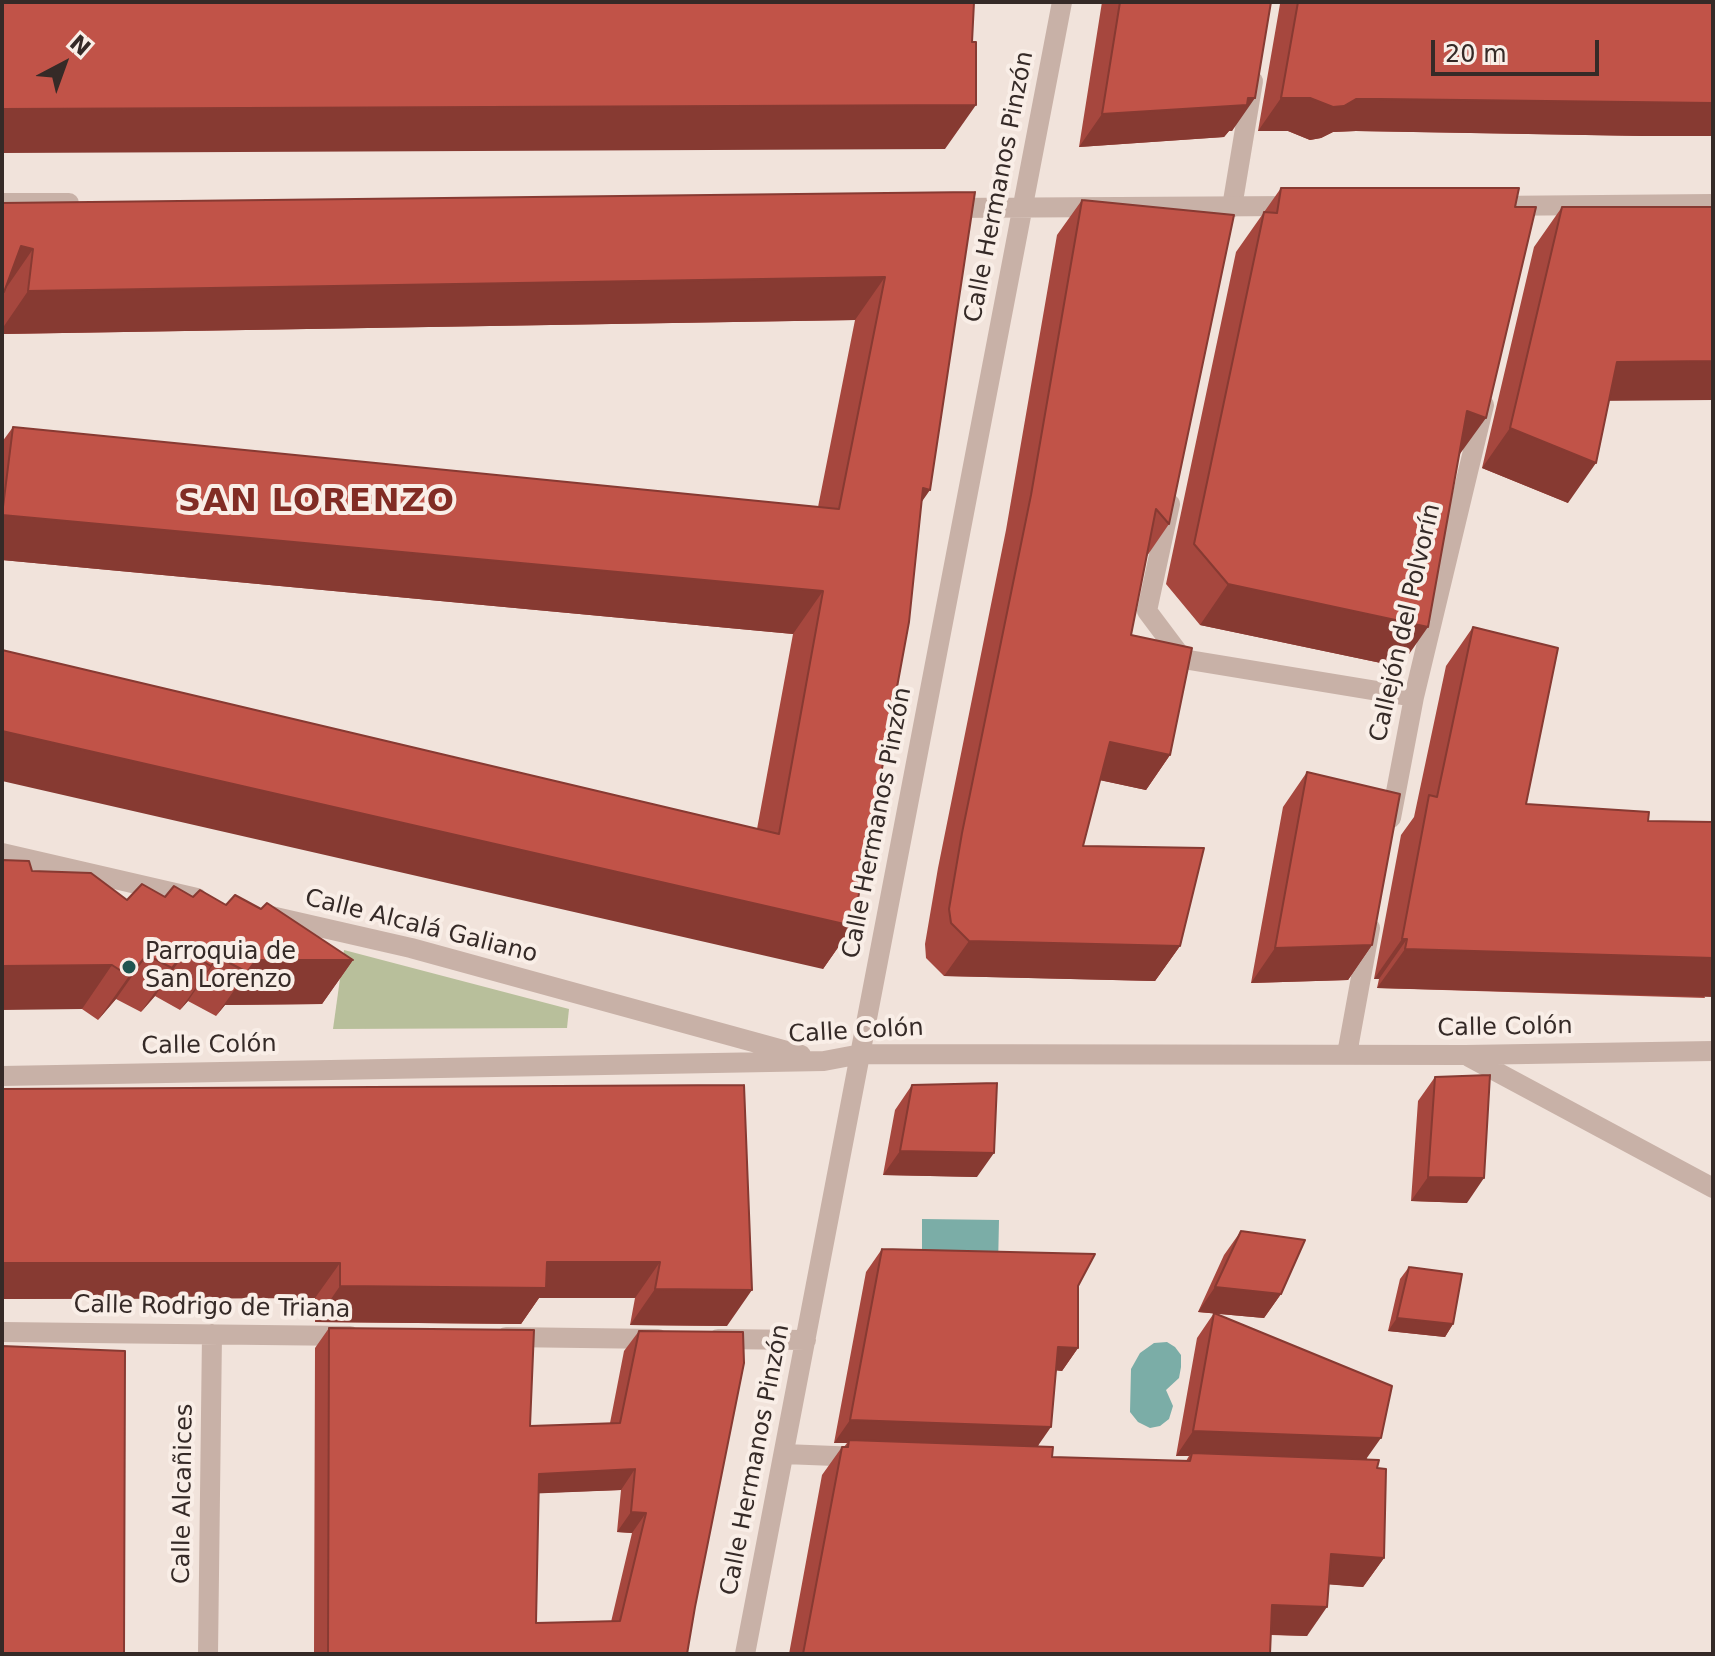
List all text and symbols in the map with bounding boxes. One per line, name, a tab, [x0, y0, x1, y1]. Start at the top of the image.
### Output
north arrow	[24, 24, 104, 104]
scale bar	[1435, 24, 1603, 74]
text: N	[65, 30, 95, 61]
text: 20 m	[1445, 40, 1507, 68]
street label: Calle Hermanos Pinzón	[960, 49, 1040, 325]
district label: SAN LORENZO	[178, 484, 456, 522]
street label: Callejón del Polvorín	[1365, 501, 1447, 745]
street label: Calle Hermanos Pinzón	[838, 685, 918, 961]
street label: Calle Alcalá Galiano	[302, 884, 540, 970]
place label: Parroquia de San Lorenzo	[145, 939, 296, 995]
marker: Parroquia de San Lorenzo	[120, 958, 138, 976]
street label: Calle Colón	[1437, 1012, 1573, 1044]
street label: Calle Colón	[788, 1014, 924, 1050]
street label: Calle Colón	[141, 1030, 277, 1062]
street label: Calle Rodrigo de Triana	[73, 1291, 351, 1325]
street label: Calle Hermanos Pinzón	[716, 1322, 796, 1598]
street label: Calle Alcañices	[168, 1403, 200, 1585]

